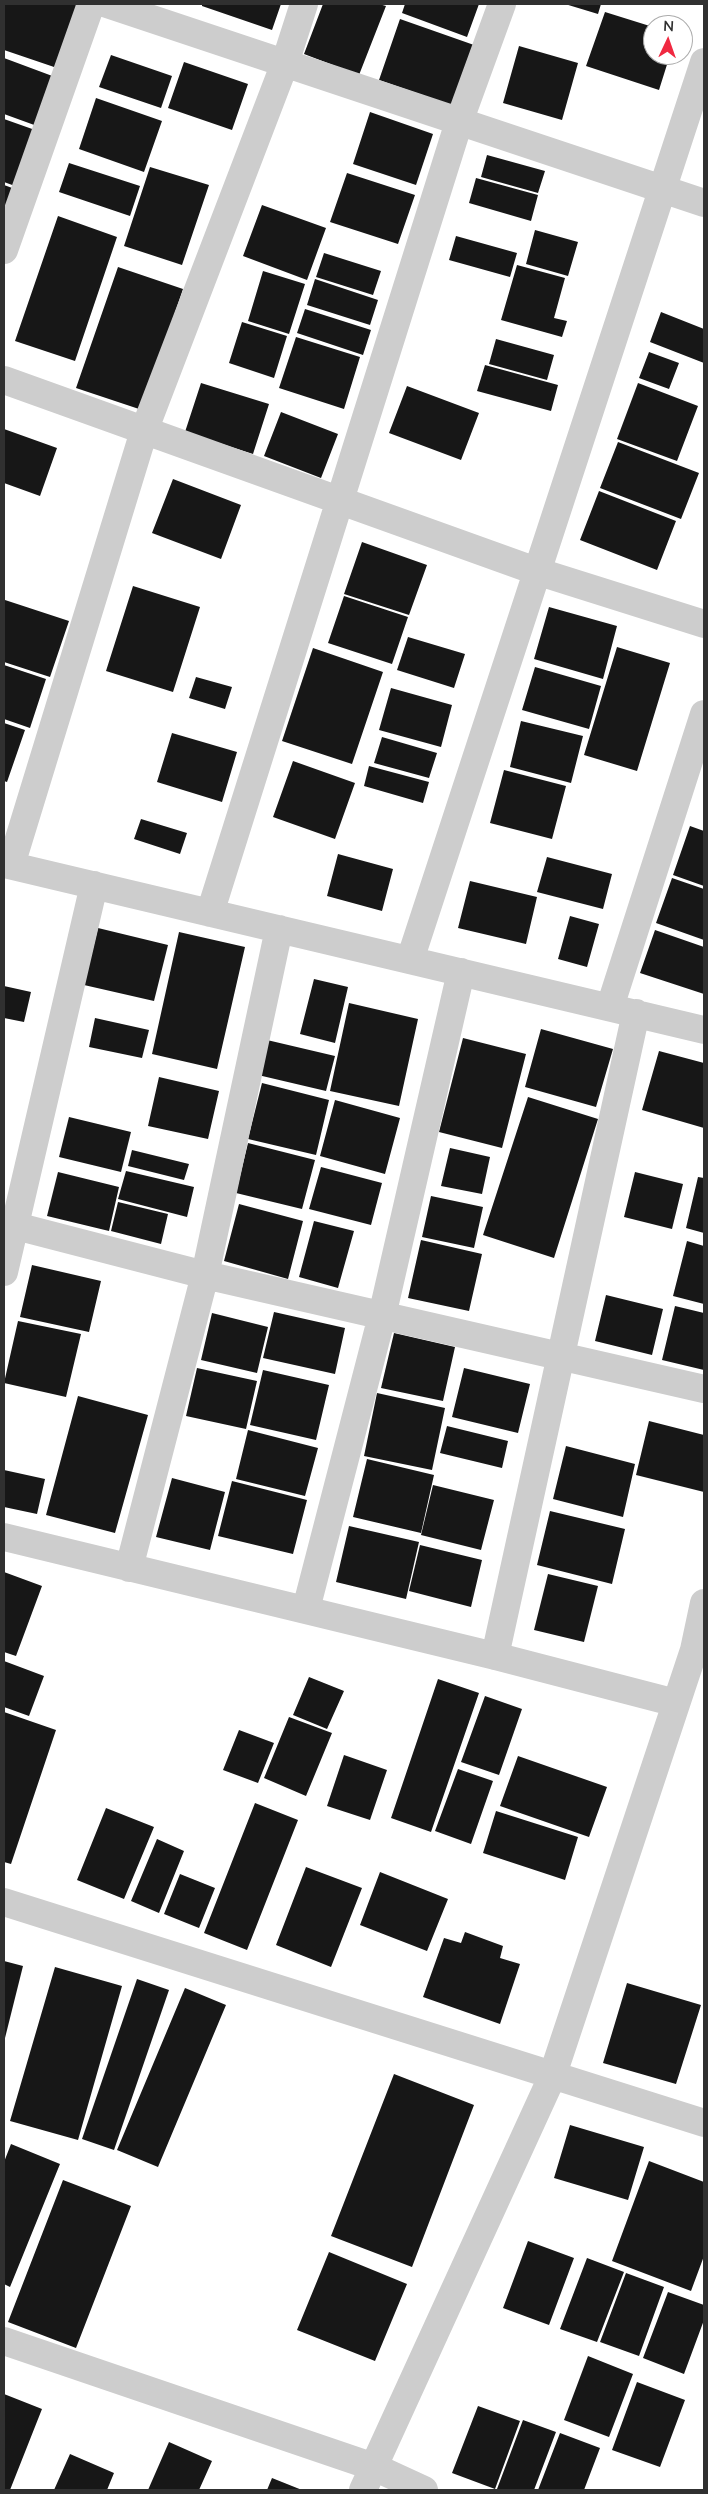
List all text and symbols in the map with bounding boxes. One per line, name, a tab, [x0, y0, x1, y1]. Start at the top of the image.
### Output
north arrow	[643, 15, 693, 65]
text: N	[663, 17, 675, 34]

